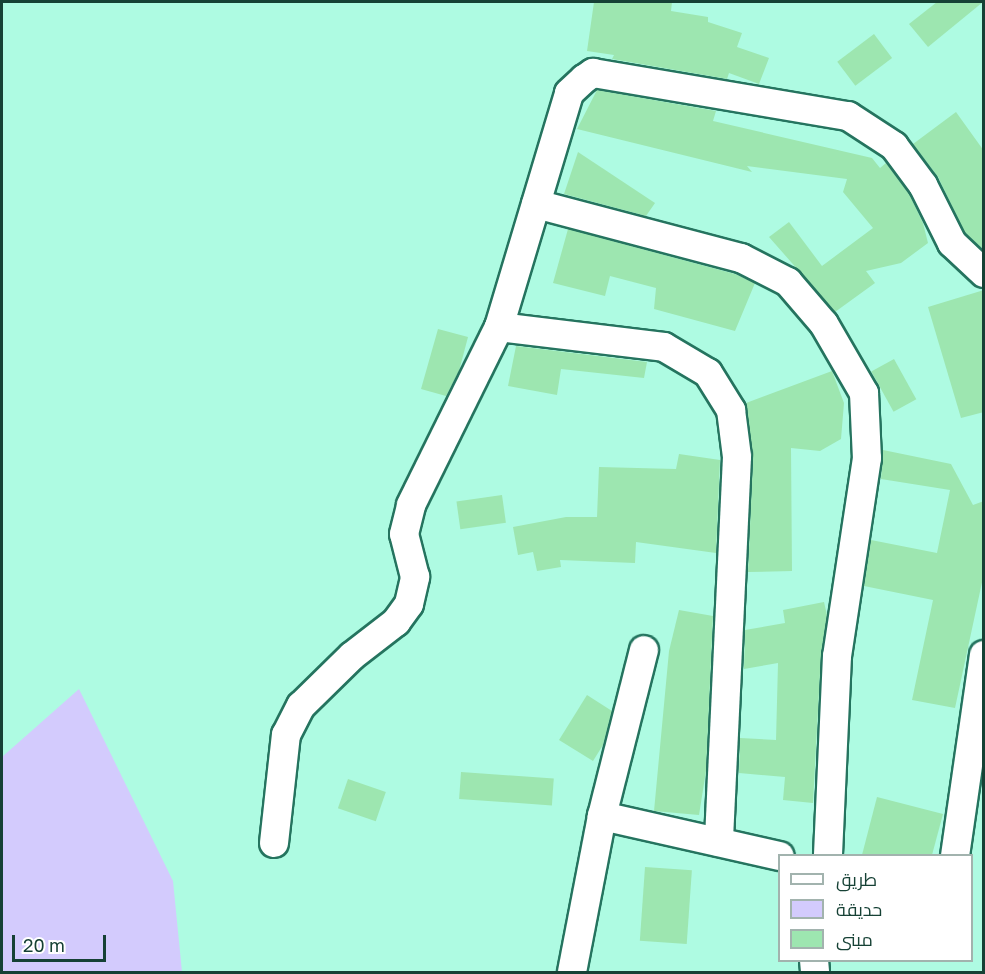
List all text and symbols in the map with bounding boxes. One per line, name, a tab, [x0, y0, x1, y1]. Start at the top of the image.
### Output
legend	[778, 854, 973, 962]
text: طريق	[836, 868, 877, 890]
text: حديقة	[836, 898, 882, 920]
scale bar	[15, 923, 110, 961]
text: مبنى	[836, 928, 873, 950]
text: 20 m	[23, 934, 65, 956]

